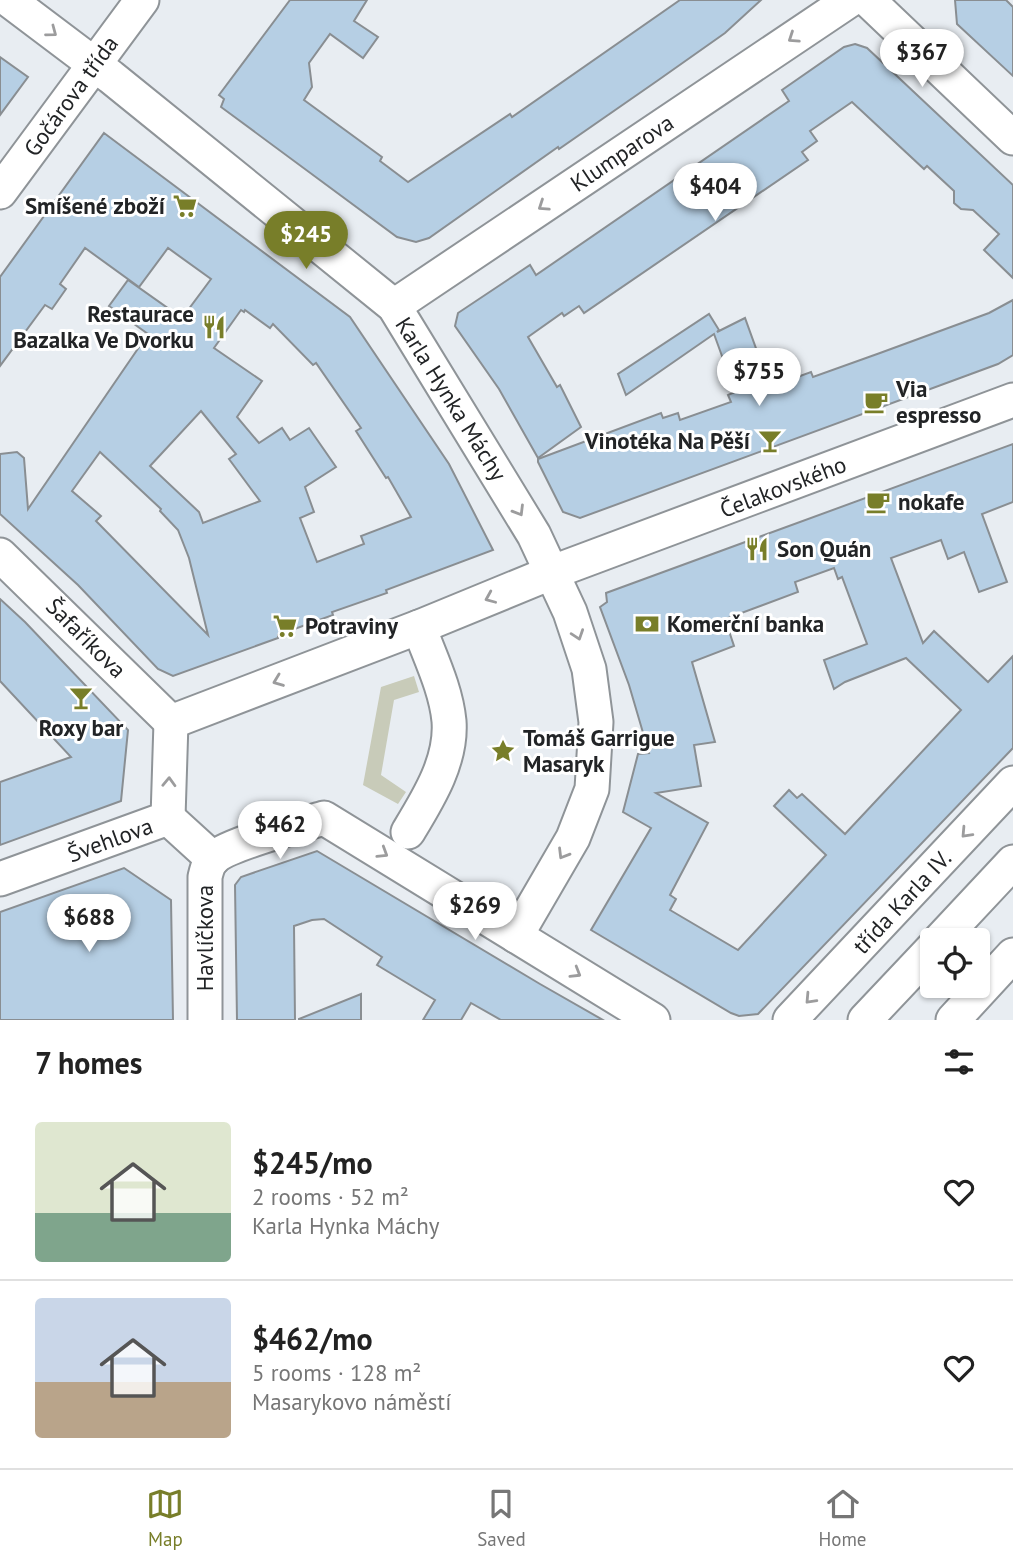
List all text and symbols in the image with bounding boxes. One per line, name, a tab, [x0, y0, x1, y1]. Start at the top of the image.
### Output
one-way arrow	[44, 24, 57, 36]
pin: $367	[881, 29, 963, 89]
street label: Gočárova třída	[17, 30, 124, 162]
one-way arrow	[788, 30, 801, 42]
text: $367	[896, 37, 948, 66]
street label: Klumparova	[565, 108, 679, 198]
pin: $404	[674, 164, 756, 223]
text: $404	[689, 171, 741, 200]
place label: Smíšené zboží	[25, 191, 165, 220]
supermarket icon: Smíšené zboží	[171, 192, 199, 220]
one-way arrow	[538, 198, 551, 210]
pin: $245	[265, 212, 347, 271]
text: $245	[280, 219, 332, 248]
place label: Restaurace Bazalka Ve Dvorku	[13, 299, 194, 354]
street label: Karla Hynka Máchy	[389, 312, 514, 486]
restaurant icon: Restaurace Bazalka Ve Dvorku	[200, 313, 228, 341]
pin: $755	[718, 348, 800, 408]
text: $755	[733, 356, 785, 385]
place label: Via espresso	[895, 374, 981, 429]
cafe icon: Via espresso	[862, 388, 890, 416]
place label: Vinotéka Na Pěší	[584, 426, 750, 455]
bar icon: Vinotéka Na Pěší	[756, 427, 784, 455]
street label: Čelakovského	[716, 449, 850, 524]
place label: nokafe	[898, 487, 965, 516]
cafe icon: nokafe	[864, 488, 892, 516]
one-way arrow	[511, 503, 524, 516]
place label: Son Quán	[777, 534, 871, 563]
restaurant icon: Son Quán	[743, 535, 771, 563]
one-way arrow	[485, 590, 497, 604]
street label: Šafaříkova	[40, 591, 133, 684]
place label: Komerční banka	[667, 609, 824, 638]
bank icon: Komerční banka	[633, 610, 661, 638]
place label: Potraviny	[305, 611, 399, 640]
supermarket icon: Potraviny	[271, 612, 299, 640]
one-way arrow	[570, 628, 584, 641]
one-way arrow	[273, 673, 285, 687]
bar icon: Roxy bar	[67, 684, 95, 712]
place label: Roxy bar	[39, 713, 124, 742]
place label: Tomáš Garrigue Masaryk	[523, 723, 675, 778]
place icon: Tomáš Garrigue Masaryk	[489, 737, 517, 765]
one-way arrow	[162, 777, 177, 788]
pin: $462	[239, 802, 321, 861]
text: $462	[254, 809, 306, 838]
street label: Švehlova	[63, 811, 156, 868]
one-way arrow	[962, 825, 975, 838]
street label: třída Karla IV.	[846, 844, 957, 959]
one-way arrow	[375, 845, 388, 858]
one-way arrow	[559, 847, 572, 860]
pin: $269	[434, 883, 516, 942]
street label: Havlíčkova	[190, 885, 219, 991]
text: $269	[449, 890, 501, 919]
pin: $688	[48, 894, 130, 954]
text: $688	[63, 902, 115, 931]
map controls	[920, 928, 990, 998]
button: locate	[920, 928, 990, 998]
one-way arrow	[568, 965, 581, 978]
one-way arrow	[806, 991, 819, 1004]
text: 7 homes	[35, 1043, 143, 1082]
icon: filters	[940, 1043, 978, 1081]
text: $245/mo	[252, 1143, 373, 1182]
icon: home	[91, 1150, 175, 1234]
icon: heart	[940, 1173, 978, 1211]
text: 2 rooms · 52 m²	[252, 1182, 409, 1211]
text: Karla Hynka Máchy	[252, 1211, 439, 1240]
text: $462/mo	[252, 1319, 373, 1358]
icon: home	[91, 1326, 175, 1410]
icon: heart	[940, 1349, 978, 1387]
text: 5 rooms · 128 m²	[252, 1358, 421, 1387]
text: Masarykovo náměstí	[252, 1387, 451, 1416]
tab: Map	[146, 1485, 184, 1551]
tab: Saved	[477, 1485, 526, 1551]
tab: Home	[818, 1485, 867, 1551]

